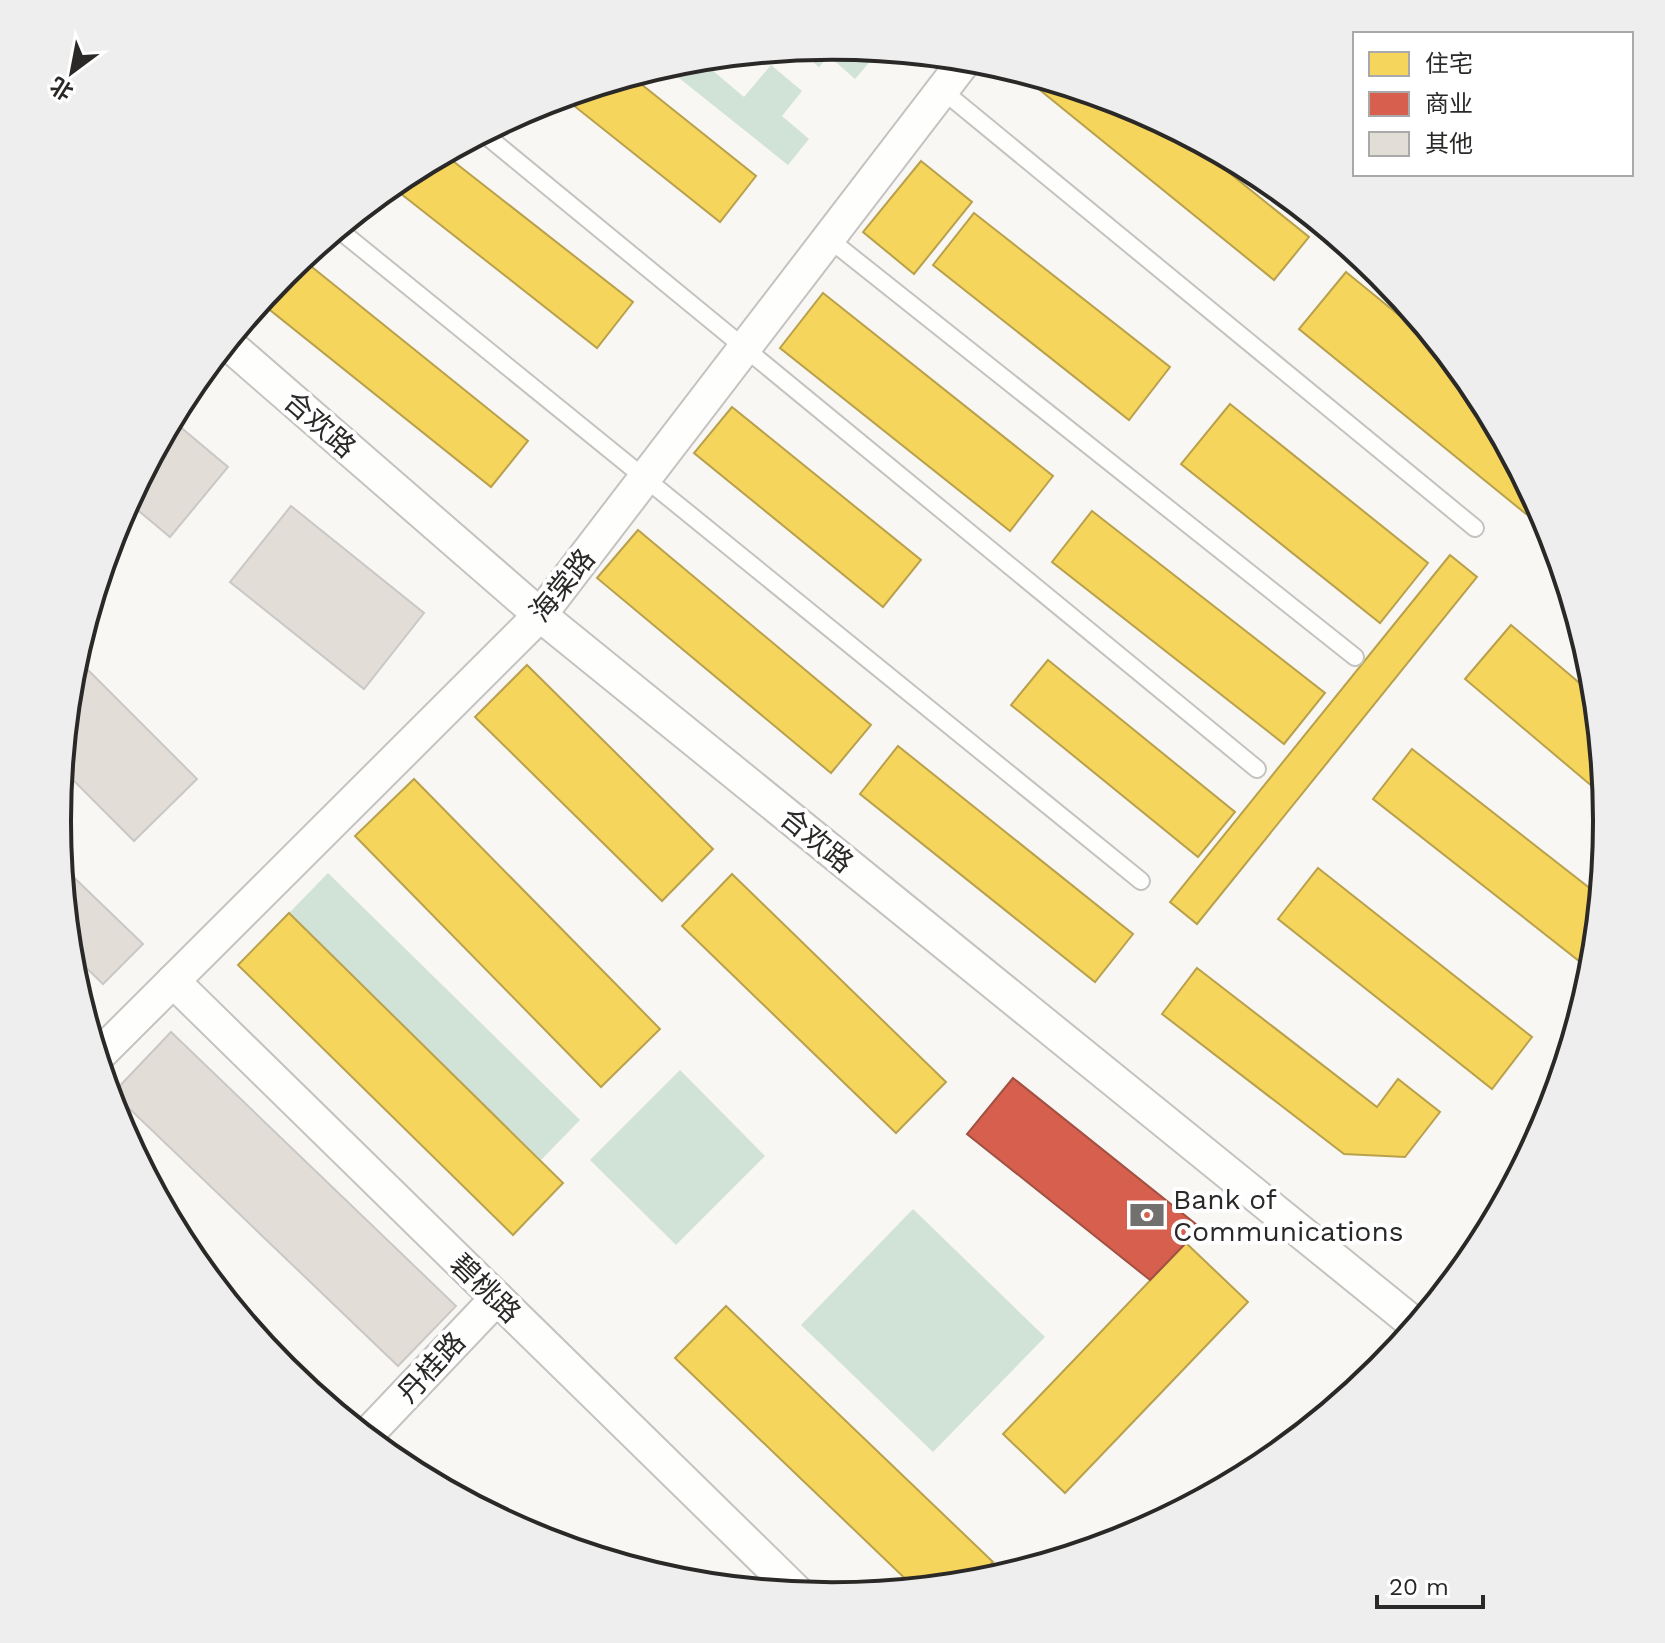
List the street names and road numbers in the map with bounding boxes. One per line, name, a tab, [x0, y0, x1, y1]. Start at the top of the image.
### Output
street label: 合欢路	[277, 384, 362, 464]
street label: 海棠路	[523, 542, 602, 628]
street label: 合欢路	[774, 801, 860, 880]
street label: 碧桃路	[444, 1247, 527, 1329]
street label: 丹桂路	[391, 1325, 472, 1409]

